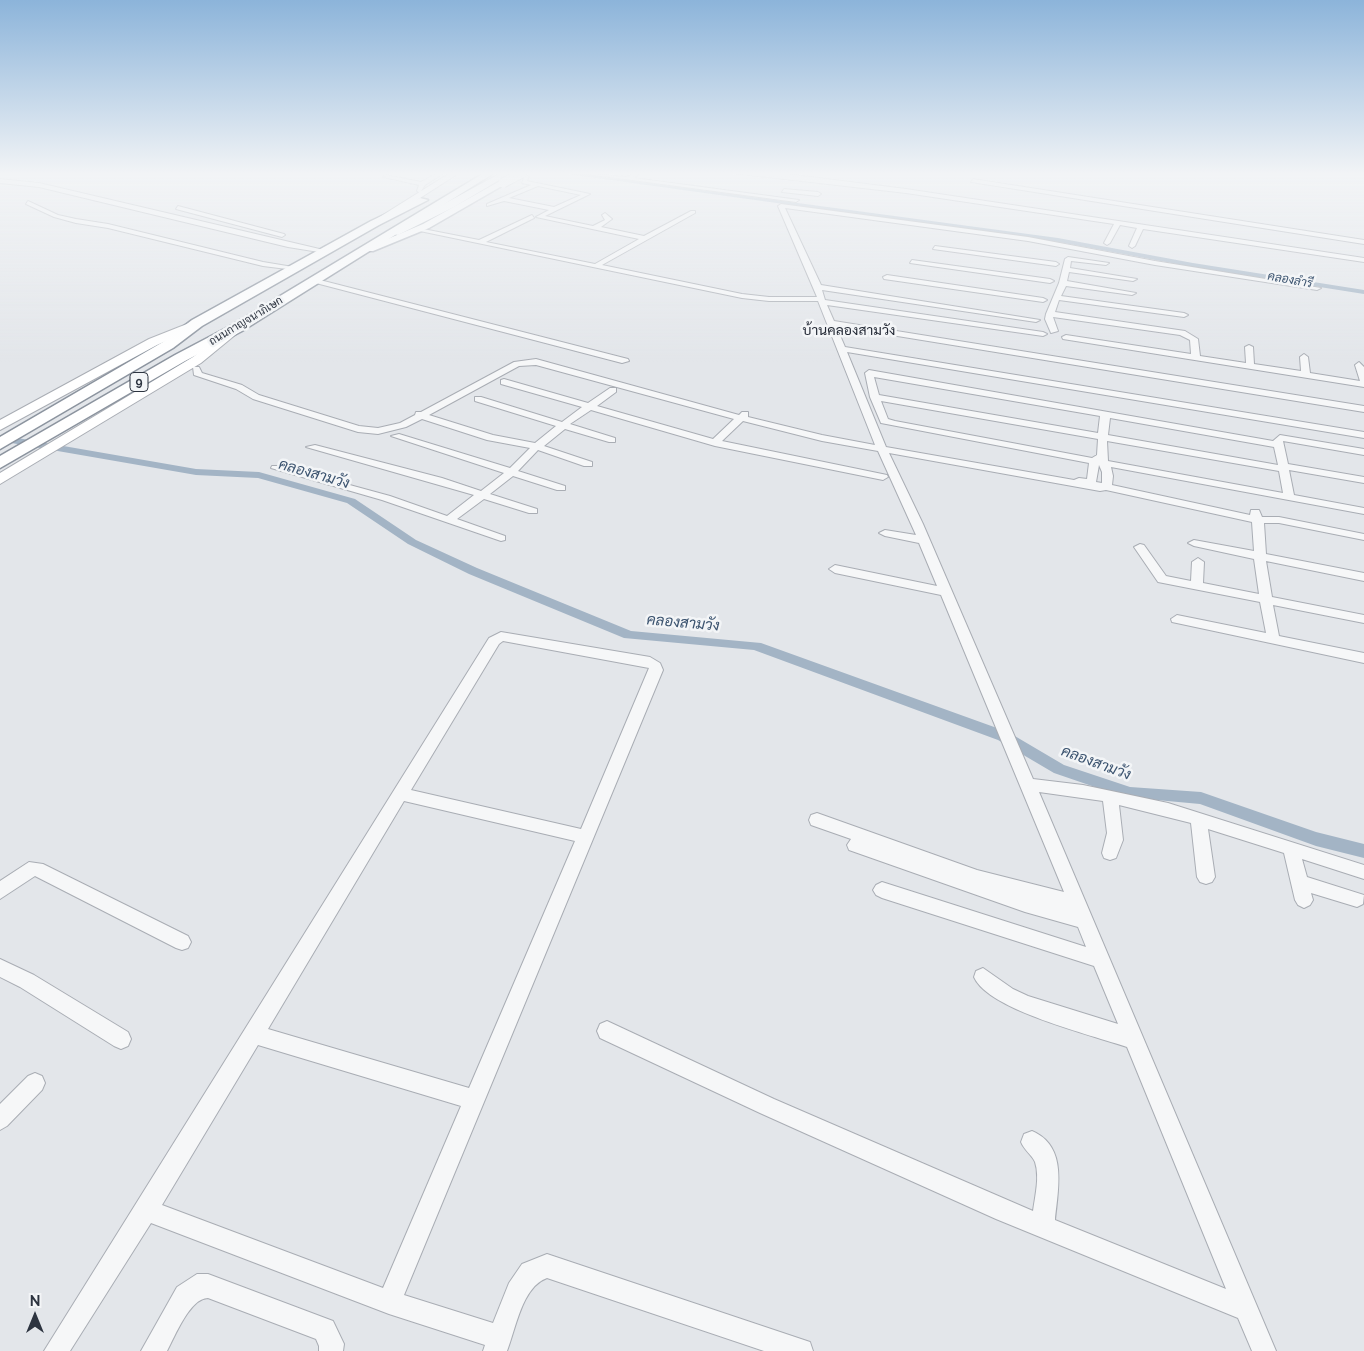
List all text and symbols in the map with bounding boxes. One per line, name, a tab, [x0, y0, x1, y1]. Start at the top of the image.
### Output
water label: คลองลำรี	[1266, 269, 1314, 291]
street label: ถนนกาญจนาภิเษก	[207, 294, 285, 348]
district label: บ้านคลองสามวัง	[803, 323, 895, 339]
road number: 9	[130, 372, 148, 392]
water label: คลองสามวัง	[276, 455, 352, 493]
water label: คลองสามวัง	[646, 611, 720, 635]
water label: คลองสามวัง	[1059, 742, 1133, 784]
north arrow	[10, 1291, 60, 1341]
text: N	[30, 1293, 40, 1309]

